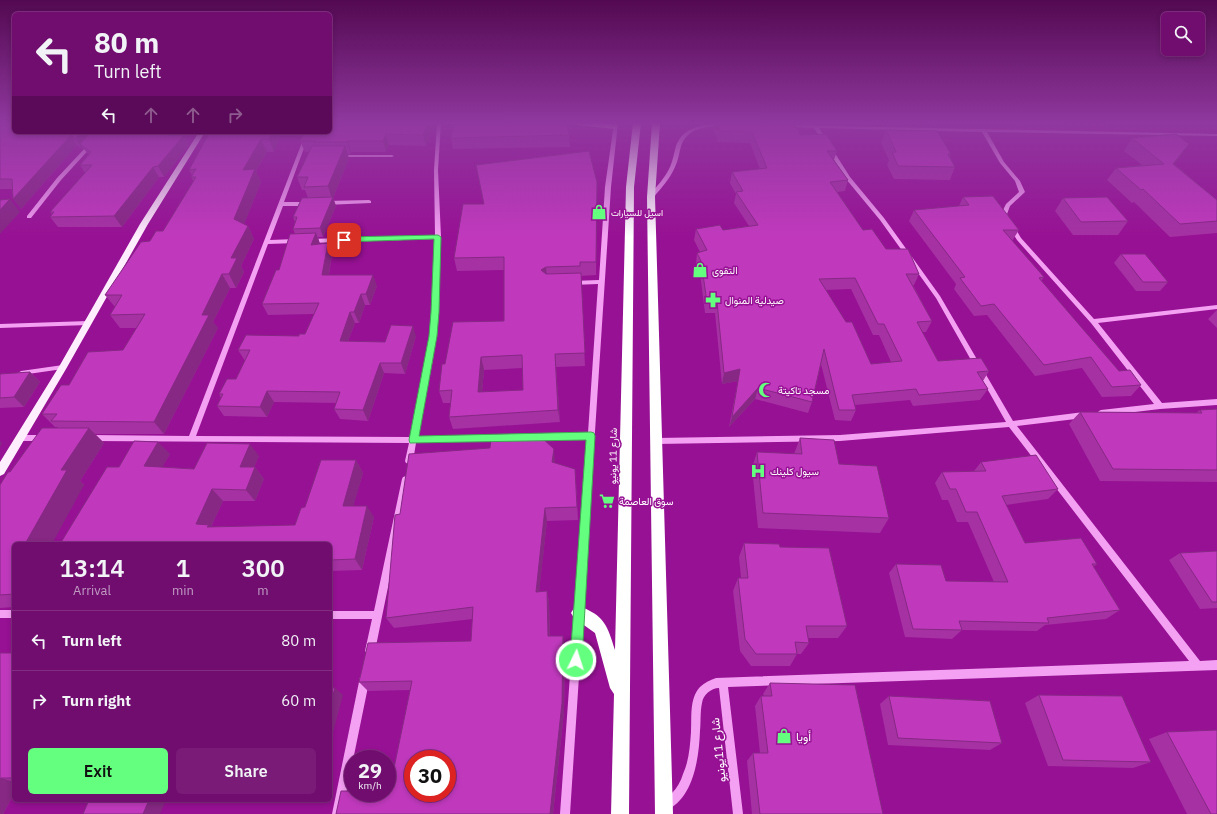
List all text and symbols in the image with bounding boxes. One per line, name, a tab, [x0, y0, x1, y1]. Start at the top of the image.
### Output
map controls	[1161, 12, 1205, 56]
button: search	[1161, 12, 1205, 56]
text: 80 m	[94, 24, 159, 61]
icon: left	[28, 28, 80, 80]
text: Turn left	[94, 60, 162, 83]
icon: left	[98, 104, 120, 126]
icon: ahead	[140, 104, 162, 126]
icon: ahead	[182, 104, 204, 126]
icon: right	[224, 104, 246, 126]
shop icon: اسيل للسيارات	[590, 203, 608, 221]
place label: اسيل للسيارات	[611, 207, 663, 219]
pin	[327, 223, 361, 257]
icon: arrive	[333, 229, 355, 251]
shop icon: التقوى	[691, 261, 709, 279]
place label: التقوى	[712, 264, 738, 277]
pharmacy icon: صيدلية المنوال	[704, 291, 722, 309]
place label: صيدلية المنوال	[725, 294, 784, 307]
mosque icon: مسجد تاكيتة	[757, 381, 775, 399]
place label: مسجد تاكيتة	[778, 384, 829, 397]
street label: شارع 11 يونيو	[606, 428, 620, 484]
hospital icon: سيول كلينك	[749, 462, 767, 480]
place label: سيول كلينك	[770, 465, 819, 478]
supermarket icon: سوق العاصمة	[598, 492, 616, 510]
place label: سوق العاصمة	[619, 495, 674, 508]
text: 13:14	[59, 552, 125, 584]
text: 1	[176, 552, 190, 584]
text: 300	[241, 552, 285, 584]
text: Arrival	[73, 582, 111, 599]
text: min	[172, 582, 194, 599]
text: m	[257, 582, 269, 599]
icon: left	[28, 630, 50, 652]
text: Turn left	[62, 631, 122, 650]
text: 80 m	[281, 631, 316, 650]
position arrow	[555, 639, 597, 681]
icon: right	[28, 690, 50, 712]
text: Turn right	[62, 691, 131, 710]
text: 60 m	[281, 691, 316, 710]
street label: شارع 11يونيو	[707, 717, 731, 783]
shop icon: أويا	[775, 727, 793, 745]
place label: أويا	[796, 729, 811, 745]
button: Exit	[28, 748, 168, 794]
button: Share	[176, 748, 316, 794]
speed limit sign: 30	[404, 750, 456, 802]
text: 29	[358, 757, 382, 784]
text: km/h	[358, 779, 382, 792]

